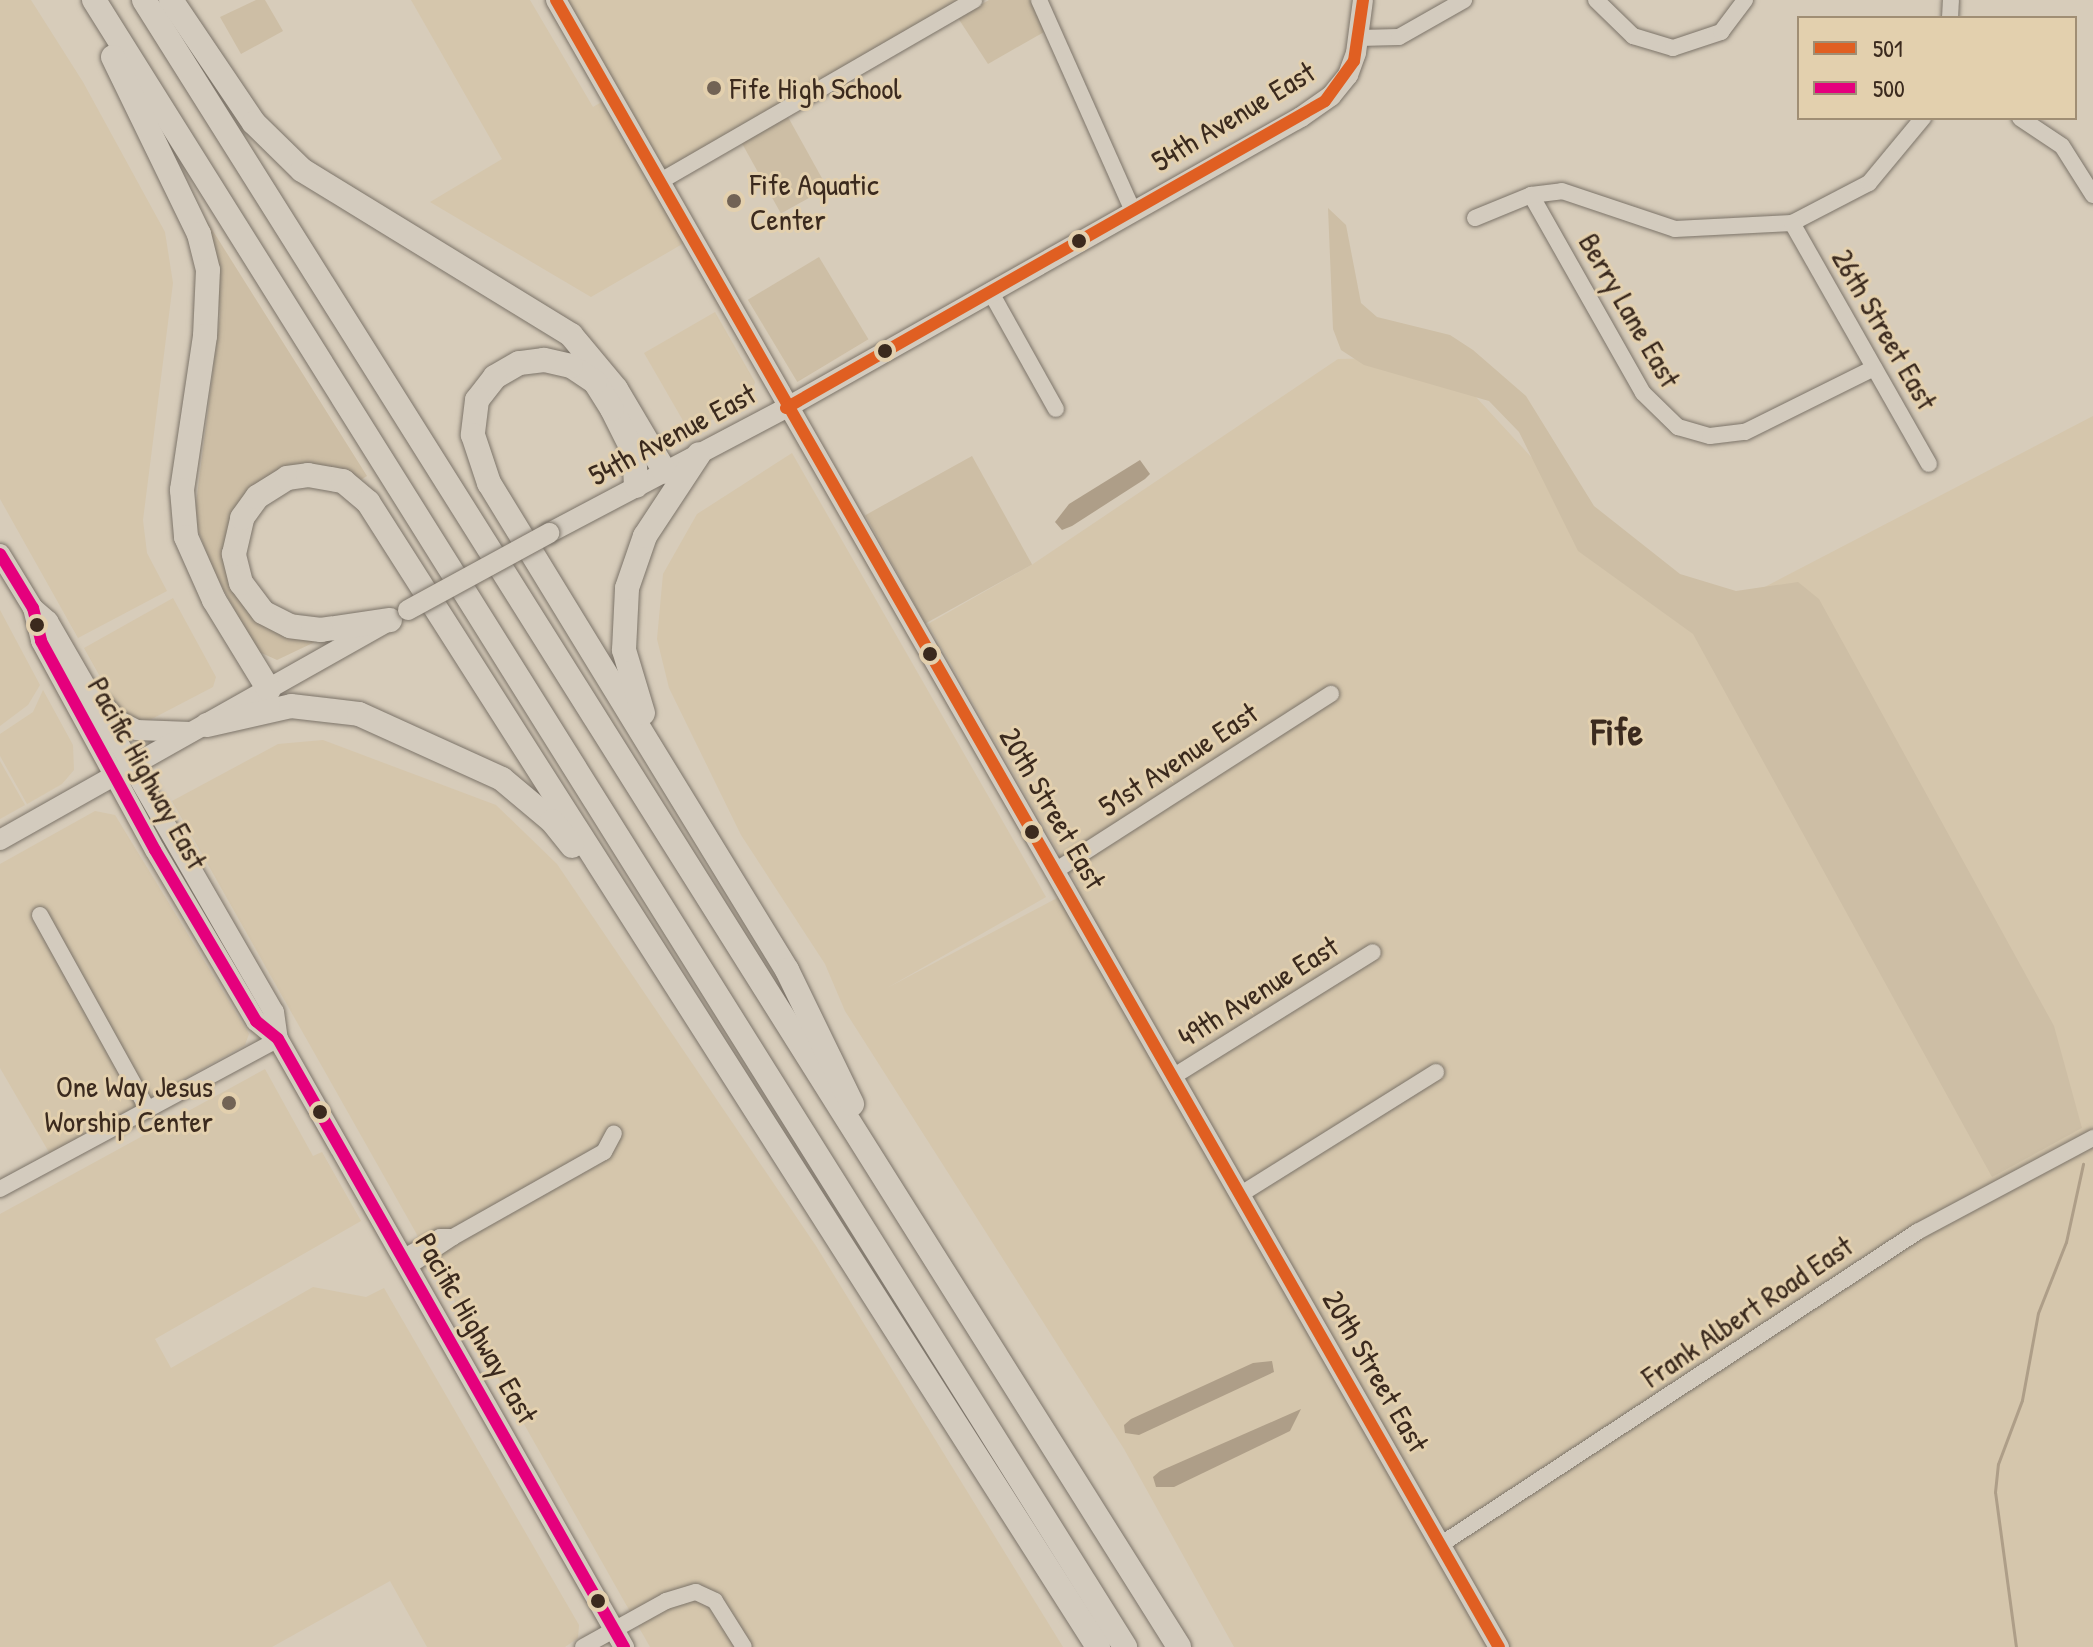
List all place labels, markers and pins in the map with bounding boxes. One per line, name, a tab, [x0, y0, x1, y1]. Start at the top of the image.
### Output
place label: Fife High School	[730, 70, 901, 106]
marker: Fife High School	[705, 79, 723, 97]
place label: Fife Aquatic Center	[750, 166, 879, 236]
marker: Fife Aquatic Center	[725, 192, 743, 210]
unlabelled marker	[1071, 233, 1087, 249]
unlabelled marker	[877, 343, 893, 359]
unlabelled marker	[29, 617, 45, 633]
unlabelled marker	[922, 646, 938, 662]
unlabelled marker	[1024, 824, 1040, 840]
place label: One Way Jesus Worship Center	[45, 1068, 213, 1138]
marker: One Way Jesus Worship Center	[220, 1094, 238, 1112]
unlabelled marker	[312, 1104, 328, 1120]
unlabelled marker	[590, 1593, 606, 1609]

